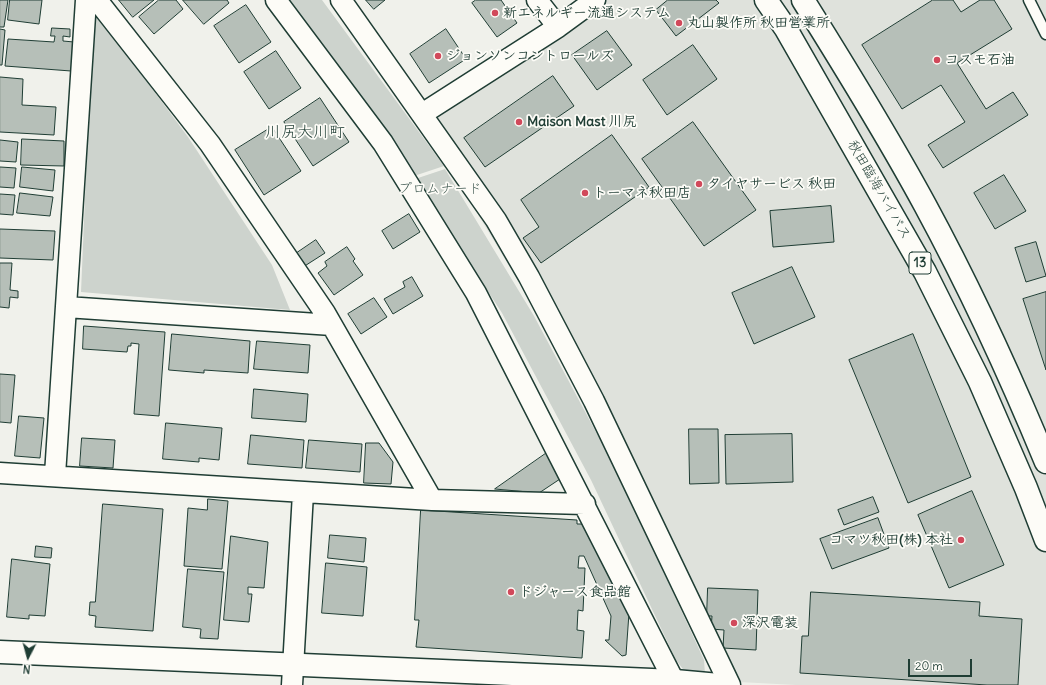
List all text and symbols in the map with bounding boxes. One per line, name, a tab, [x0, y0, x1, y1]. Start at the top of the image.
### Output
place label: 新エネルギー流通システム	[503, 5, 671, 21]
marker: 新エネルギー流通システム	[490, 8, 500, 18]
place label: 丸山製作所 秋田営業所	[687, 15, 830, 31]
marker: 丸山製作所 秋田営業所	[674, 18, 684, 28]
place label: ジョンソンコントロールズ	[446, 48, 614, 64]
marker: ジョンソンコントロールズ	[433, 51, 443, 61]
place label: コスモ石油	[945, 52, 1015, 68]
marker: コスモ石油	[932, 55, 942, 65]
place label: Maison Mast 川尻	[527, 114, 637, 130]
marker: Maison Mast 川尻	[514, 117, 524, 127]
district label: 川尻大川町	[265, 122, 345, 142]
street label: 秋田臨海バイパス	[844, 137, 914, 243]
place label: タイヤサービス 秋田	[707, 176, 836, 192]
marker: タイヤサービス 秋田	[694, 179, 704, 189]
park label: プロムナード	[398, 181, 482, 197]
place label: トーマネ秋田店	[593, 185, 691, 201]
marker: トーマネ秋田店	[580, 188, 590, 198]
road number: 13	[909, 252, 931, 274]
place label: コマツ秋田(株) 本社	[829, 532, 953, 548]
marker: コマツ秋田(株) 本社	[956, 535, 966, 545]
place label: ドジャース食品館	[519, 584, 631, 600]
marker: ドジャース食品館	[506, 587, 516, 597]
place label: 深沢電装	[742, 615, 798, 631]
marker: 深沢電装	[729, 618, 739, 628]
north arrow	[8, 637, 48, 677]
scale bar	[910, 651, 974, 677]
text: 20 m	[915, 658, 943, 673]
text: N	[22, 662, 31, 676]

